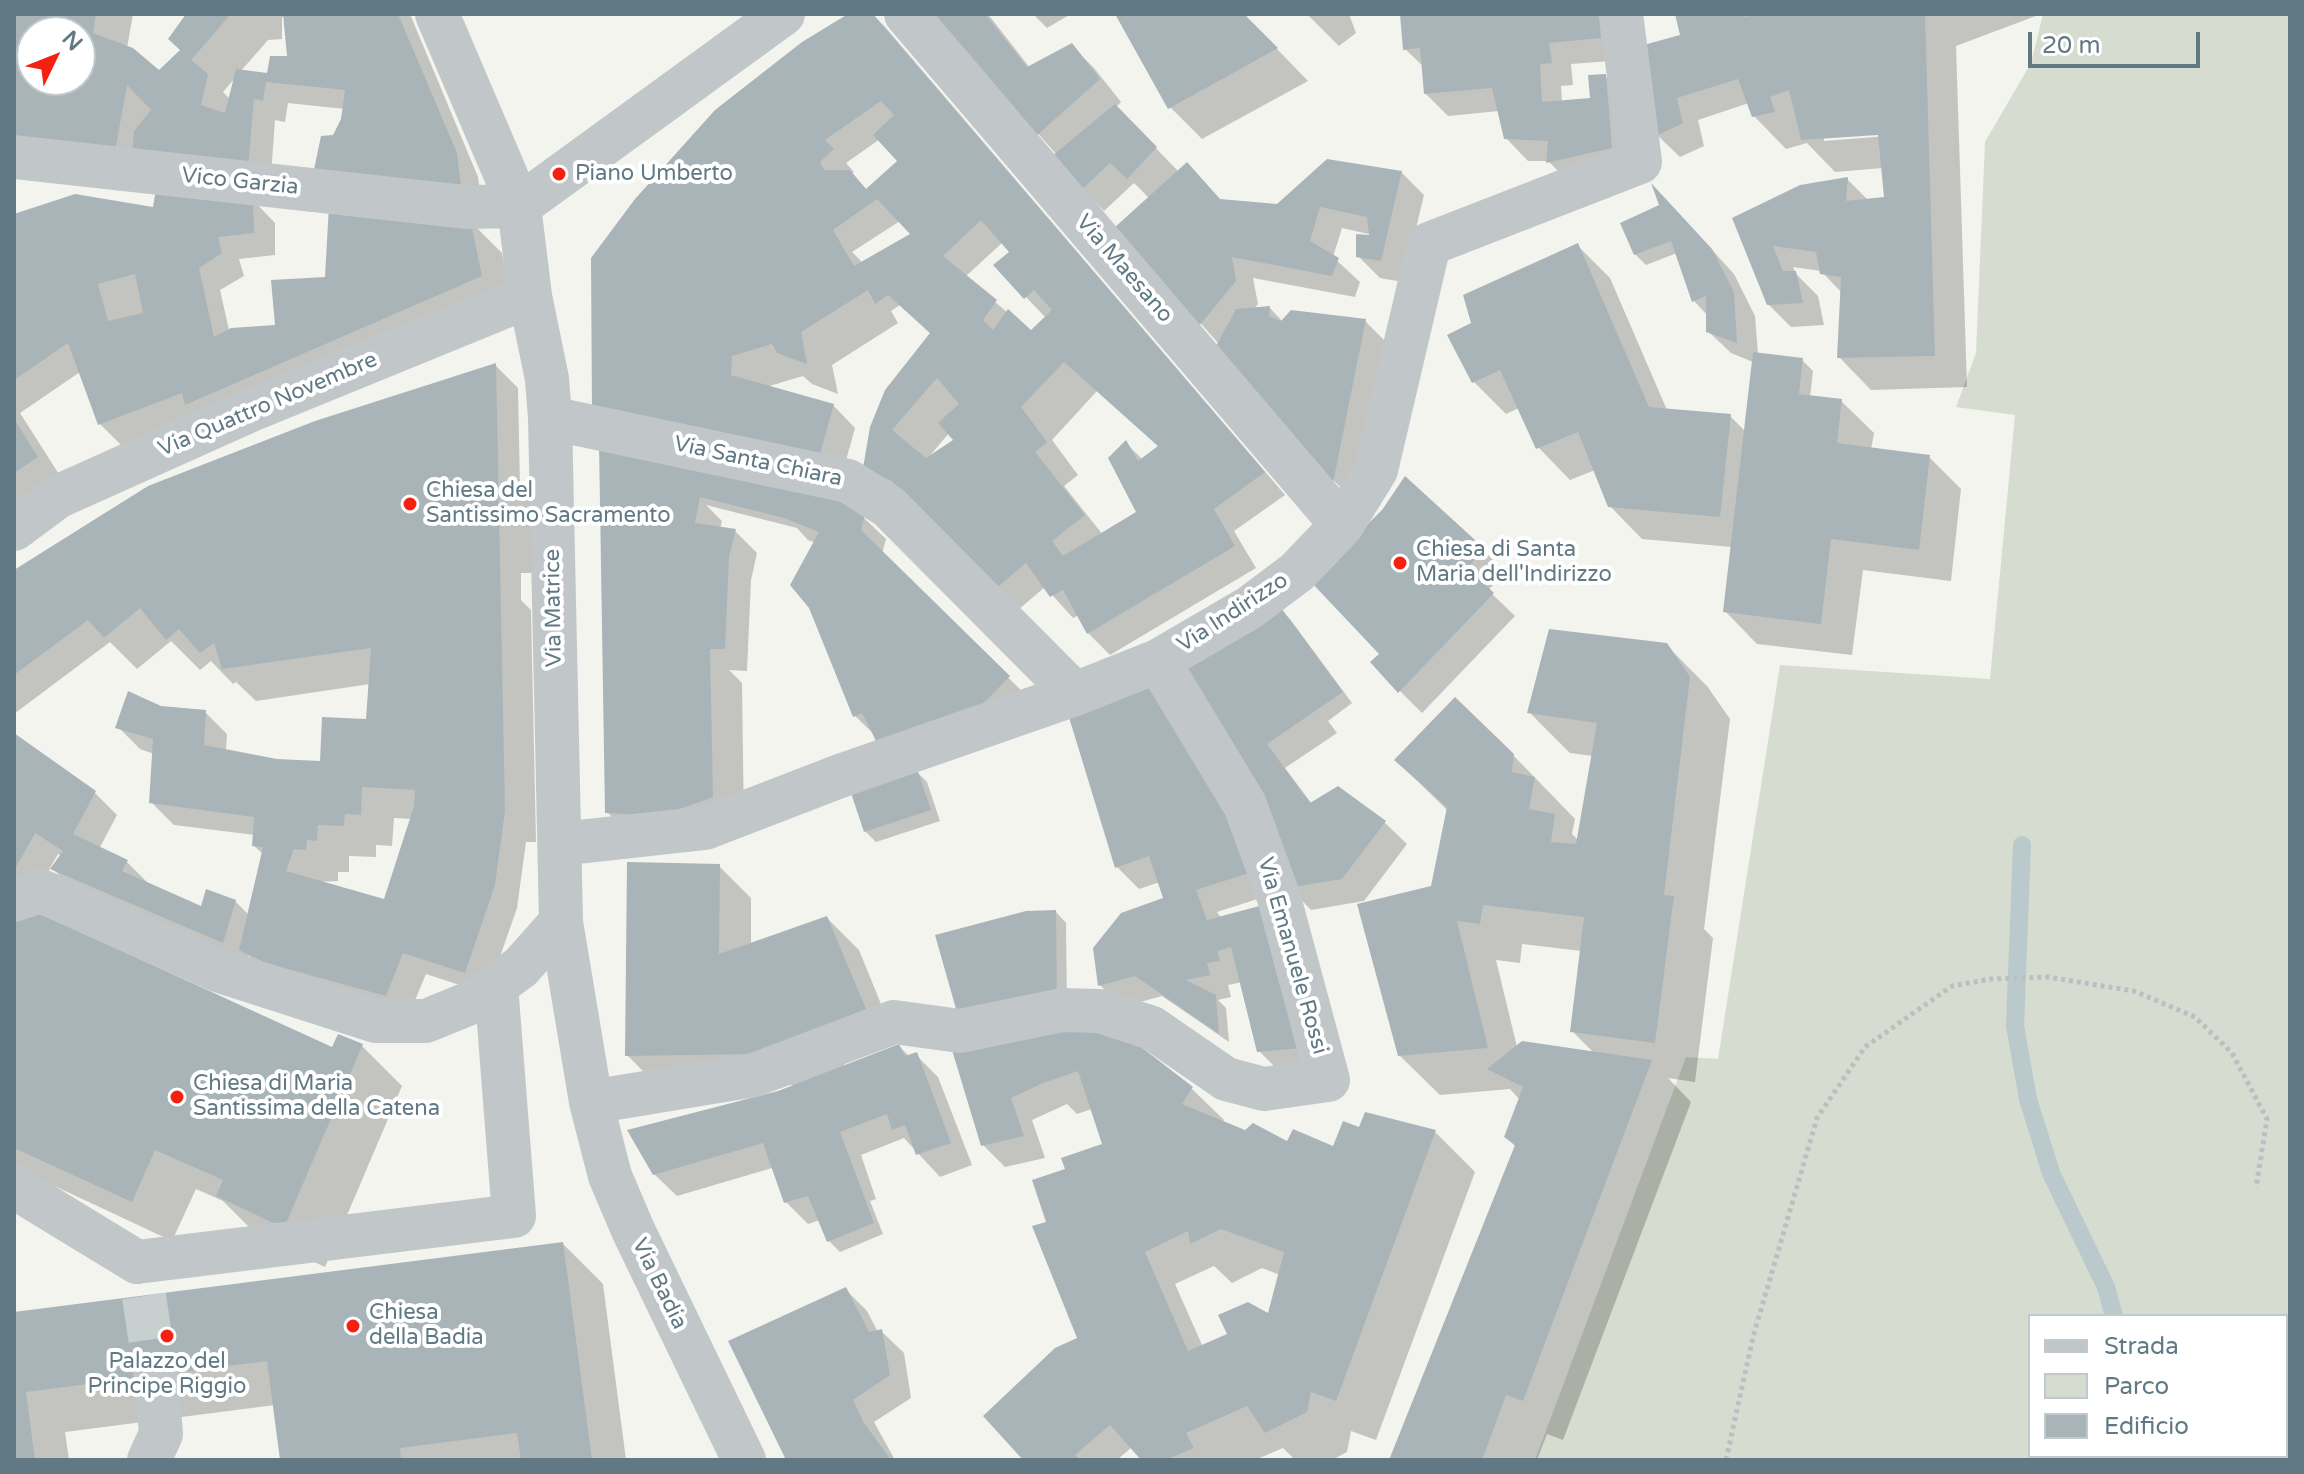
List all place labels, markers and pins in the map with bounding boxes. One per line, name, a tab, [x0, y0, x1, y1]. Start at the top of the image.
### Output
place label: Piano Umberto	[575, 161, 733, 187]
marker: Piano Umberto	[550, 165, 568, 183]
place label: Chiesa del Santissimo Sacramento	[426, 478, 671, 530]
marker: Chiesa del Santissimo Sacramento	[401, 495, 419, 513]
place label: Chiesa di Santa Maria dell'Indirizzo	[1416, 537, 1612, 588]
marker: Chiesa di Santa Maria dell'Indirizzo	[1391, 554, 1409, 572]
place label: Chiesa di Maria Santissima della Catena	[193, 1071, 440, 1122]
marker: Chiesa di Maria Santissima della Catena	[168, 1088, 186, 1106]
place label: Chiesa della Badia	[369, 1300, 484, 1352]
marker: Chiesa della Badia	[344, 1317, 362, 1335]
marker: Palazzo del Principe Riggio	[158, 1327, 176, 1345]
place label: Palazzo del Principe Riggio	[88, 1349, 246, 1400]

